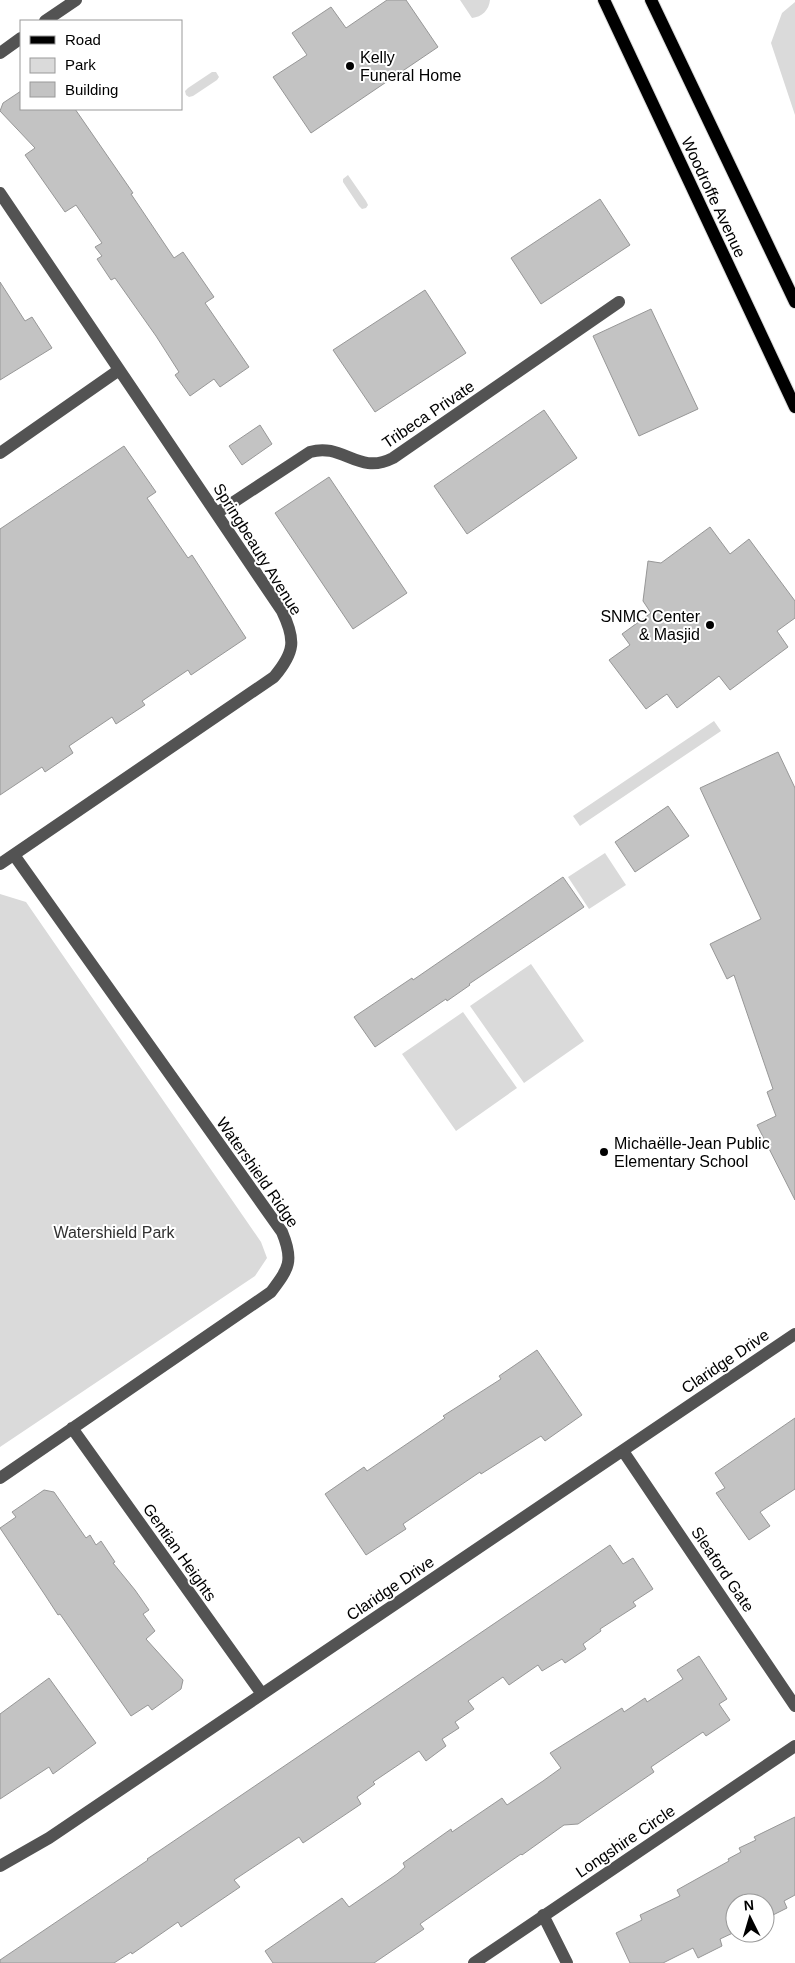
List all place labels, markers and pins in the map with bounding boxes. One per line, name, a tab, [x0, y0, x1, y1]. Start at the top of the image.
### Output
place label: Kelly Funeral Home	[360, 49, 461, 84]
marker: Kelly Funeral Home	[344, 60, 356, 72]
place label: SNMC Center & Masjid	[600, 608, 701, 643]
marker: SNMC Center & Masjid	[704, 619, 716, 631]
place label: Michaëlle-Jean Public Elementary School	[614, 1135, 770, 1170]
marker: Michaëlle-Jean Public Elementary School	[598, 1146, 610, 1158]

